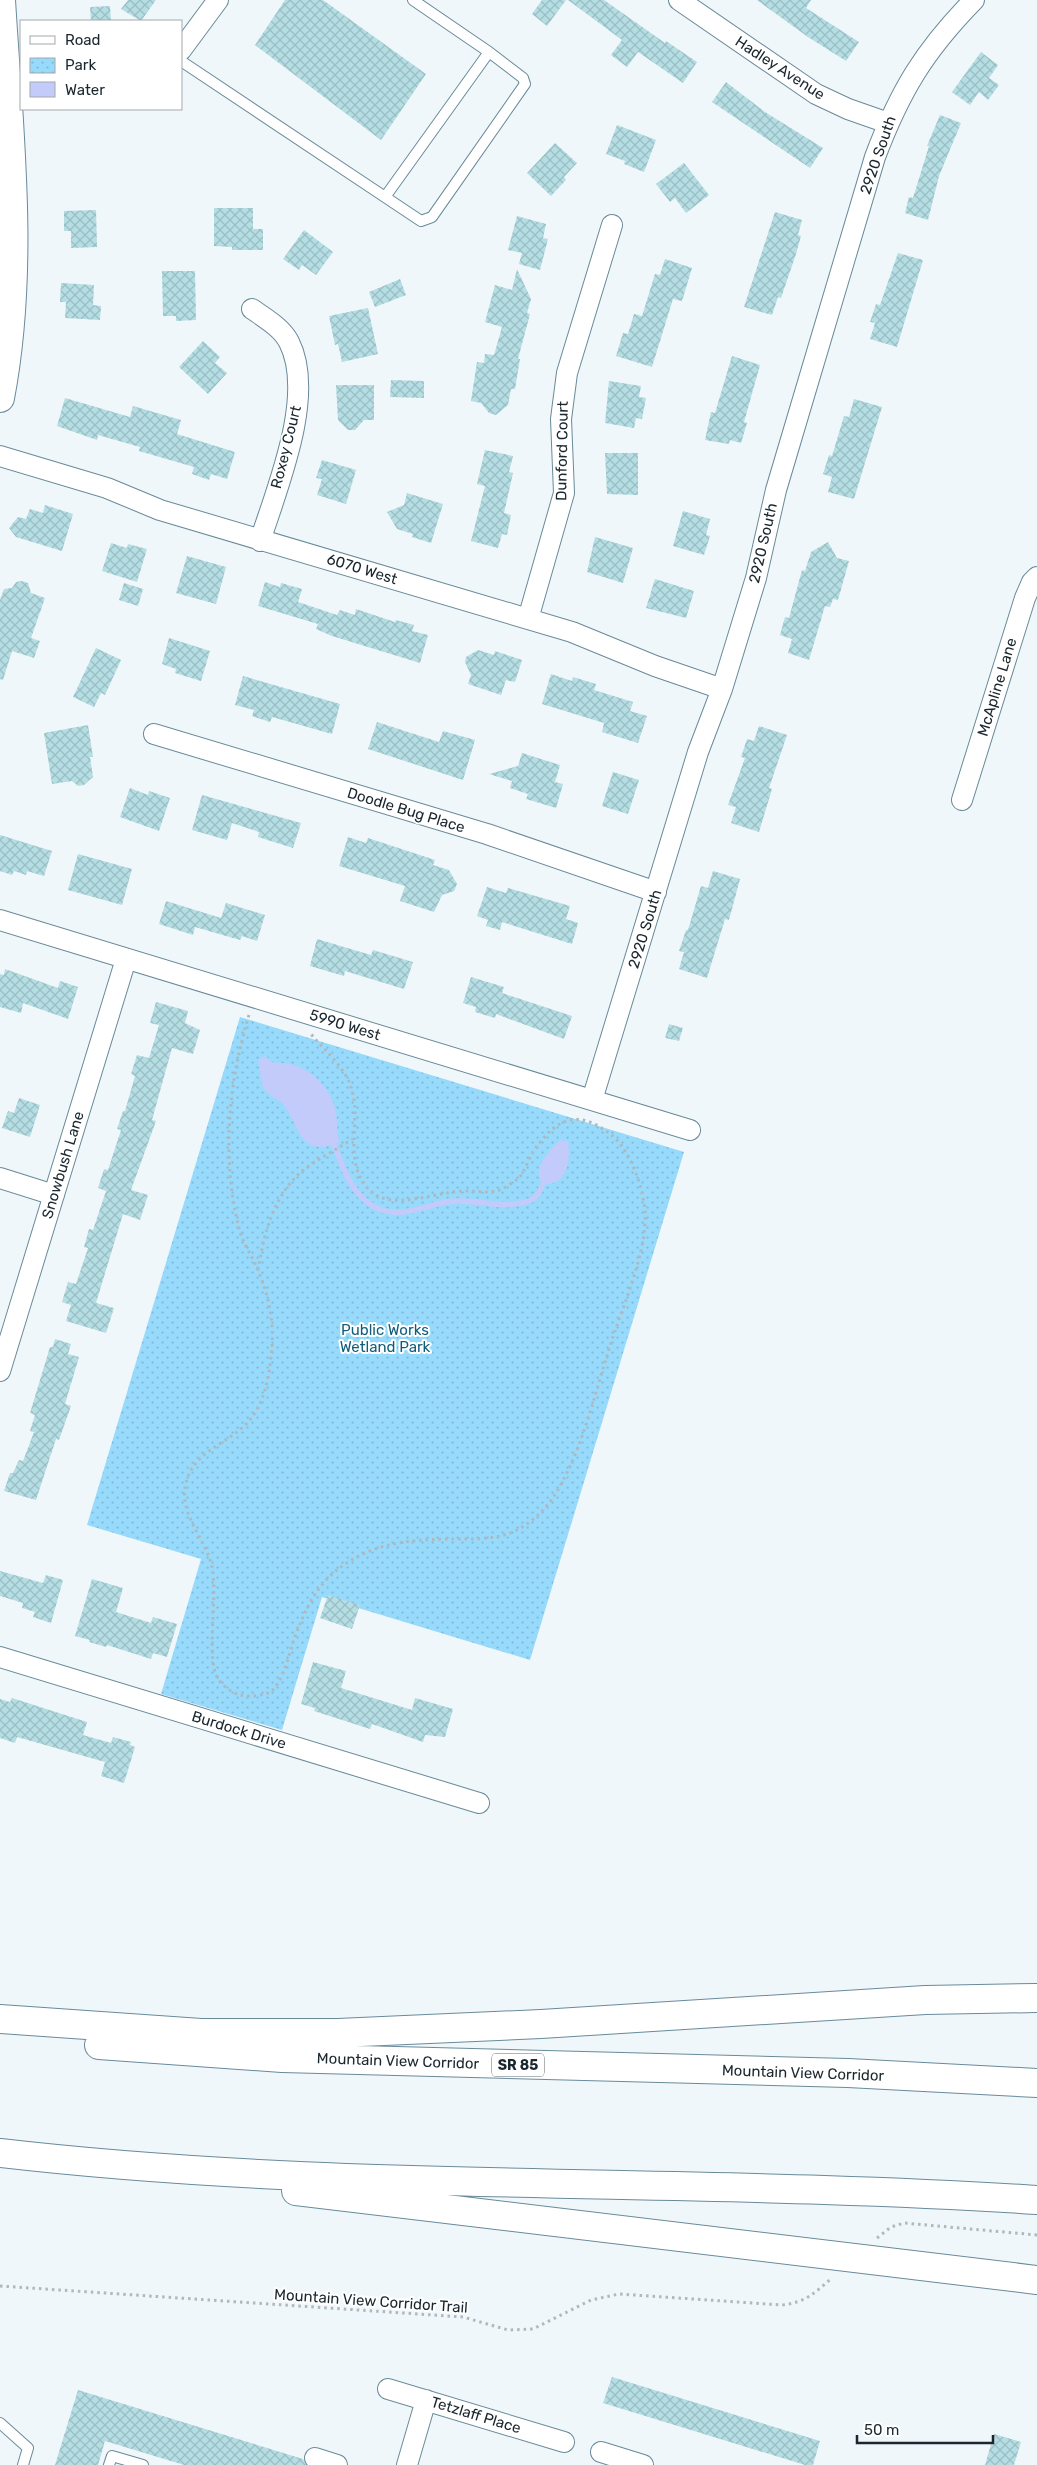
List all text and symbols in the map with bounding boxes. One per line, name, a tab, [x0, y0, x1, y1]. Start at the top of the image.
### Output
legend	[20, 20, 182, 110]
text: Road	[65, 31, 101, 49]
street label: Hadley Avenue	[732, 32, 828, 104]
text: Park	[65, 56, 96, 74]
text: Water	[65, 81, 105, 99]
street label: 2920 South	[856, 113, 900, 197]
street label: Dunford Court	[552, 401, 572, 501]
street label: Roxey Court	[267, 404, 305, 490]
street label: 2920 South	[745, 501, 781, 585]
street label: 6070 West	[325, 550, 400, 588]
street label: McApline Lane	[974, 636, 1020, 738]
street label: Doodle Bug Place	[345, 784, 467, 836]
street label: 2920 South	[624, 887, 666, 971]
street label: 5990 West	[307, 1006, 383, 1044]
street label: Snowbush Lane	[38, 1109, 88, 1221]
park label: Public Works Wetland Park	[340, 1321, 431, 1356]
street label: Burdock Drive	[190, 1707, 288, 1753]
street label: Mountain View Corridor	[316, 2049, 480, 2073]
road number: SR 85	[492, 2054, 544, 2076]
street label: Mountain View Corridor	[721, 2061, 885, 2085]
street label: Mountain View Corridor Trail	[274, 2285, 468, 2317]
street label: Tetzlaff Place	[429, 2393, 523, 2437]
scale bar	[857, 2412, 993, 2444]
text: 50 m	[864, 2421, 899, 2439]

